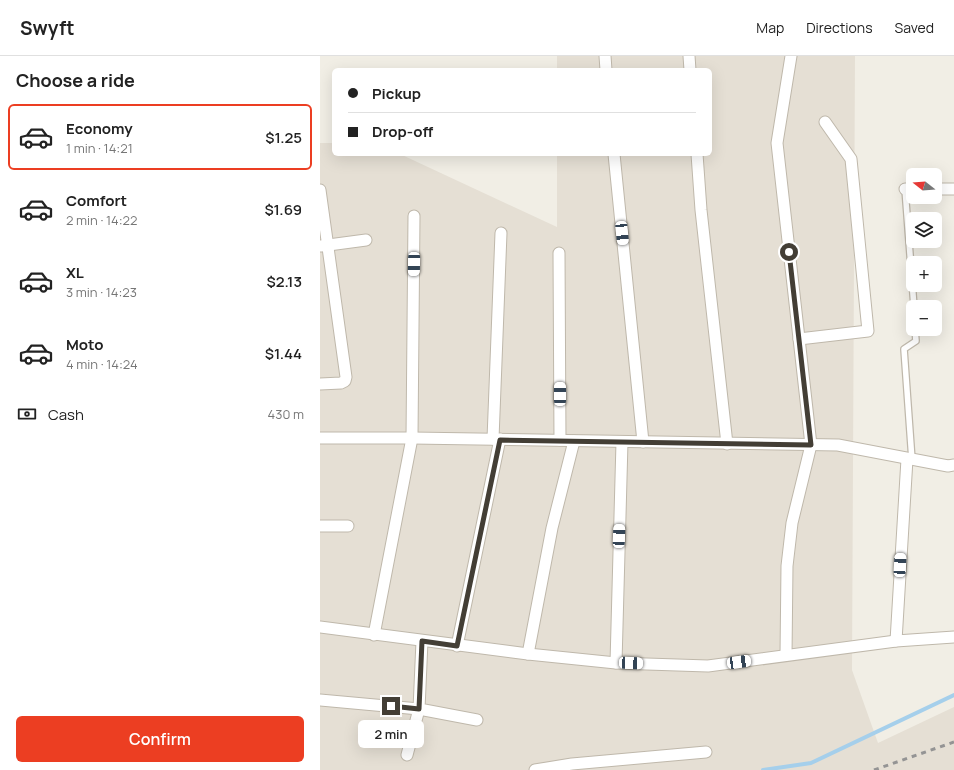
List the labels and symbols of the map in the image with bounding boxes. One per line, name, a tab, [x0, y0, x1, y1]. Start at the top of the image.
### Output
north arrow	[906, 168, 942, 204]
car	[615, 220, 629, 246]
route start	[780, 243, 798, 261]
car	[408, 252, 420, 276]
car	[554, 382, 566, 406]
car	[613, 524, 625, 548]
car	[893, 553, 907, 577]
car	[726, 654, 752, 670]
car	[619, 657, 643, 669]
route end	[382, 697, 400, 715]
callout: 2 min	[358, 720, 424, 748]

